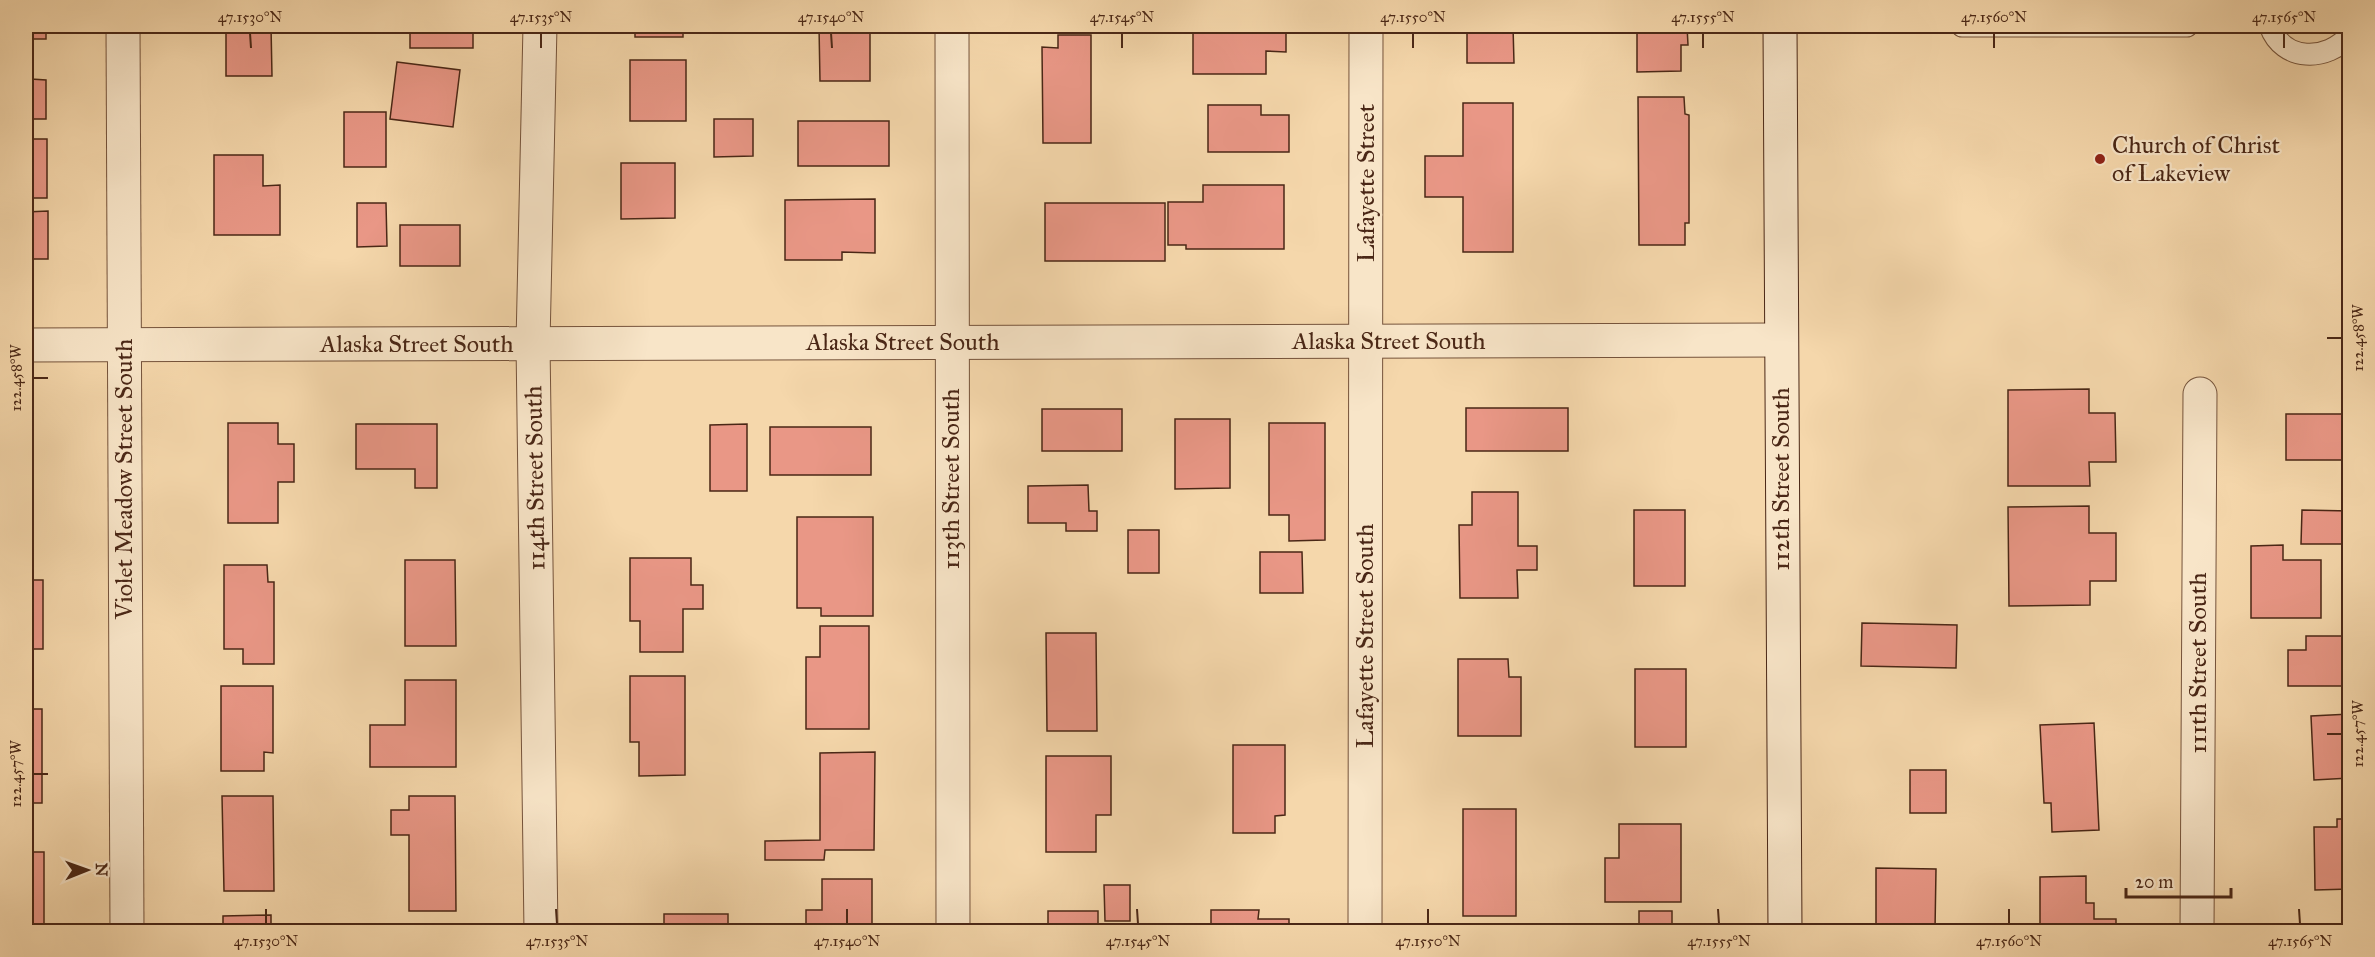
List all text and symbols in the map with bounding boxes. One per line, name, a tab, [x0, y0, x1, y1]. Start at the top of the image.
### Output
text: 47.1530°N	[218, 8, 282, 26]
text: 47.1535°N	[510, 8, 573, 26]
text: 47.1540°N	[798, 8, 864, 26]
text: 47.1545°N	[1090, 8, 1155, 26]
text: 47.1550°N	[1380, 8, 1446, 26]
text: 47.1555°N	[1671, 8, 1735, 26]
text: 47.1560°N	[1961, 8, 2027, 26]
text: 47.1565°N	[2252, 8, 2316, 26]
street label: Lafayette Street	[1351, 103, 1381, 262]
place label: Church of Christ of Lakeview	[2112, 130, 2280, 188]
marker: Church of Christ of Lakeview	[2093, 152, 2107, 166]
text: 122.458°W	[2349, 304, 2367, 372]
street label: Alaska Street South	[1291, 326, 1486, 356]
street label: Alaska Street South	[805, 327, 1000, 357]
street label: Alaska Street South	[319, 329, 514, 359]
street label: Violet Meadow Street South	[109, 339, 139, 620]
text: 122.458°W	[7, 344, 25, 412]
street label: 114th Street South	[518, 385, 552, 571]
street label: 112th Street South	[1766, 387, 1796, 571]
street label: 113th Street South	[936, 388, 966, 570]
street label: Lafayette Street South	[1350, 524, 1380, 748]
street label: 111th Street South	[2183, 573, 2213, 753]
text: 122.457°W	[2349, 700, 2367, 768]
text: 122.457°W	[7, 740, 25, 808]
north arrow	[57, 840, 117, 900]
scale bar	[2126, 861, 2231, 899]
text: N	[92, 863, 111, 877]
text: 20 m	[2135, 871, 2173, 893]
text: 47.1530°N	[234, 932, 298, 950]
text: 47.1535°N	[526, 932, 589, 950]
text: 47.1540°N	[814, 932, 880, 950]
text: 47.1545°N	[1106, 932, 1171, 950]
text: 47.1550°N	[1395, 932, 1461, 950]
text: 47.1555°N	[1687, 932, 1751, 950]
text: 47.1560°N	[1976, 932, 2042, 950]
text: 47.1565°N	[2268, 932, 2332, 950]

